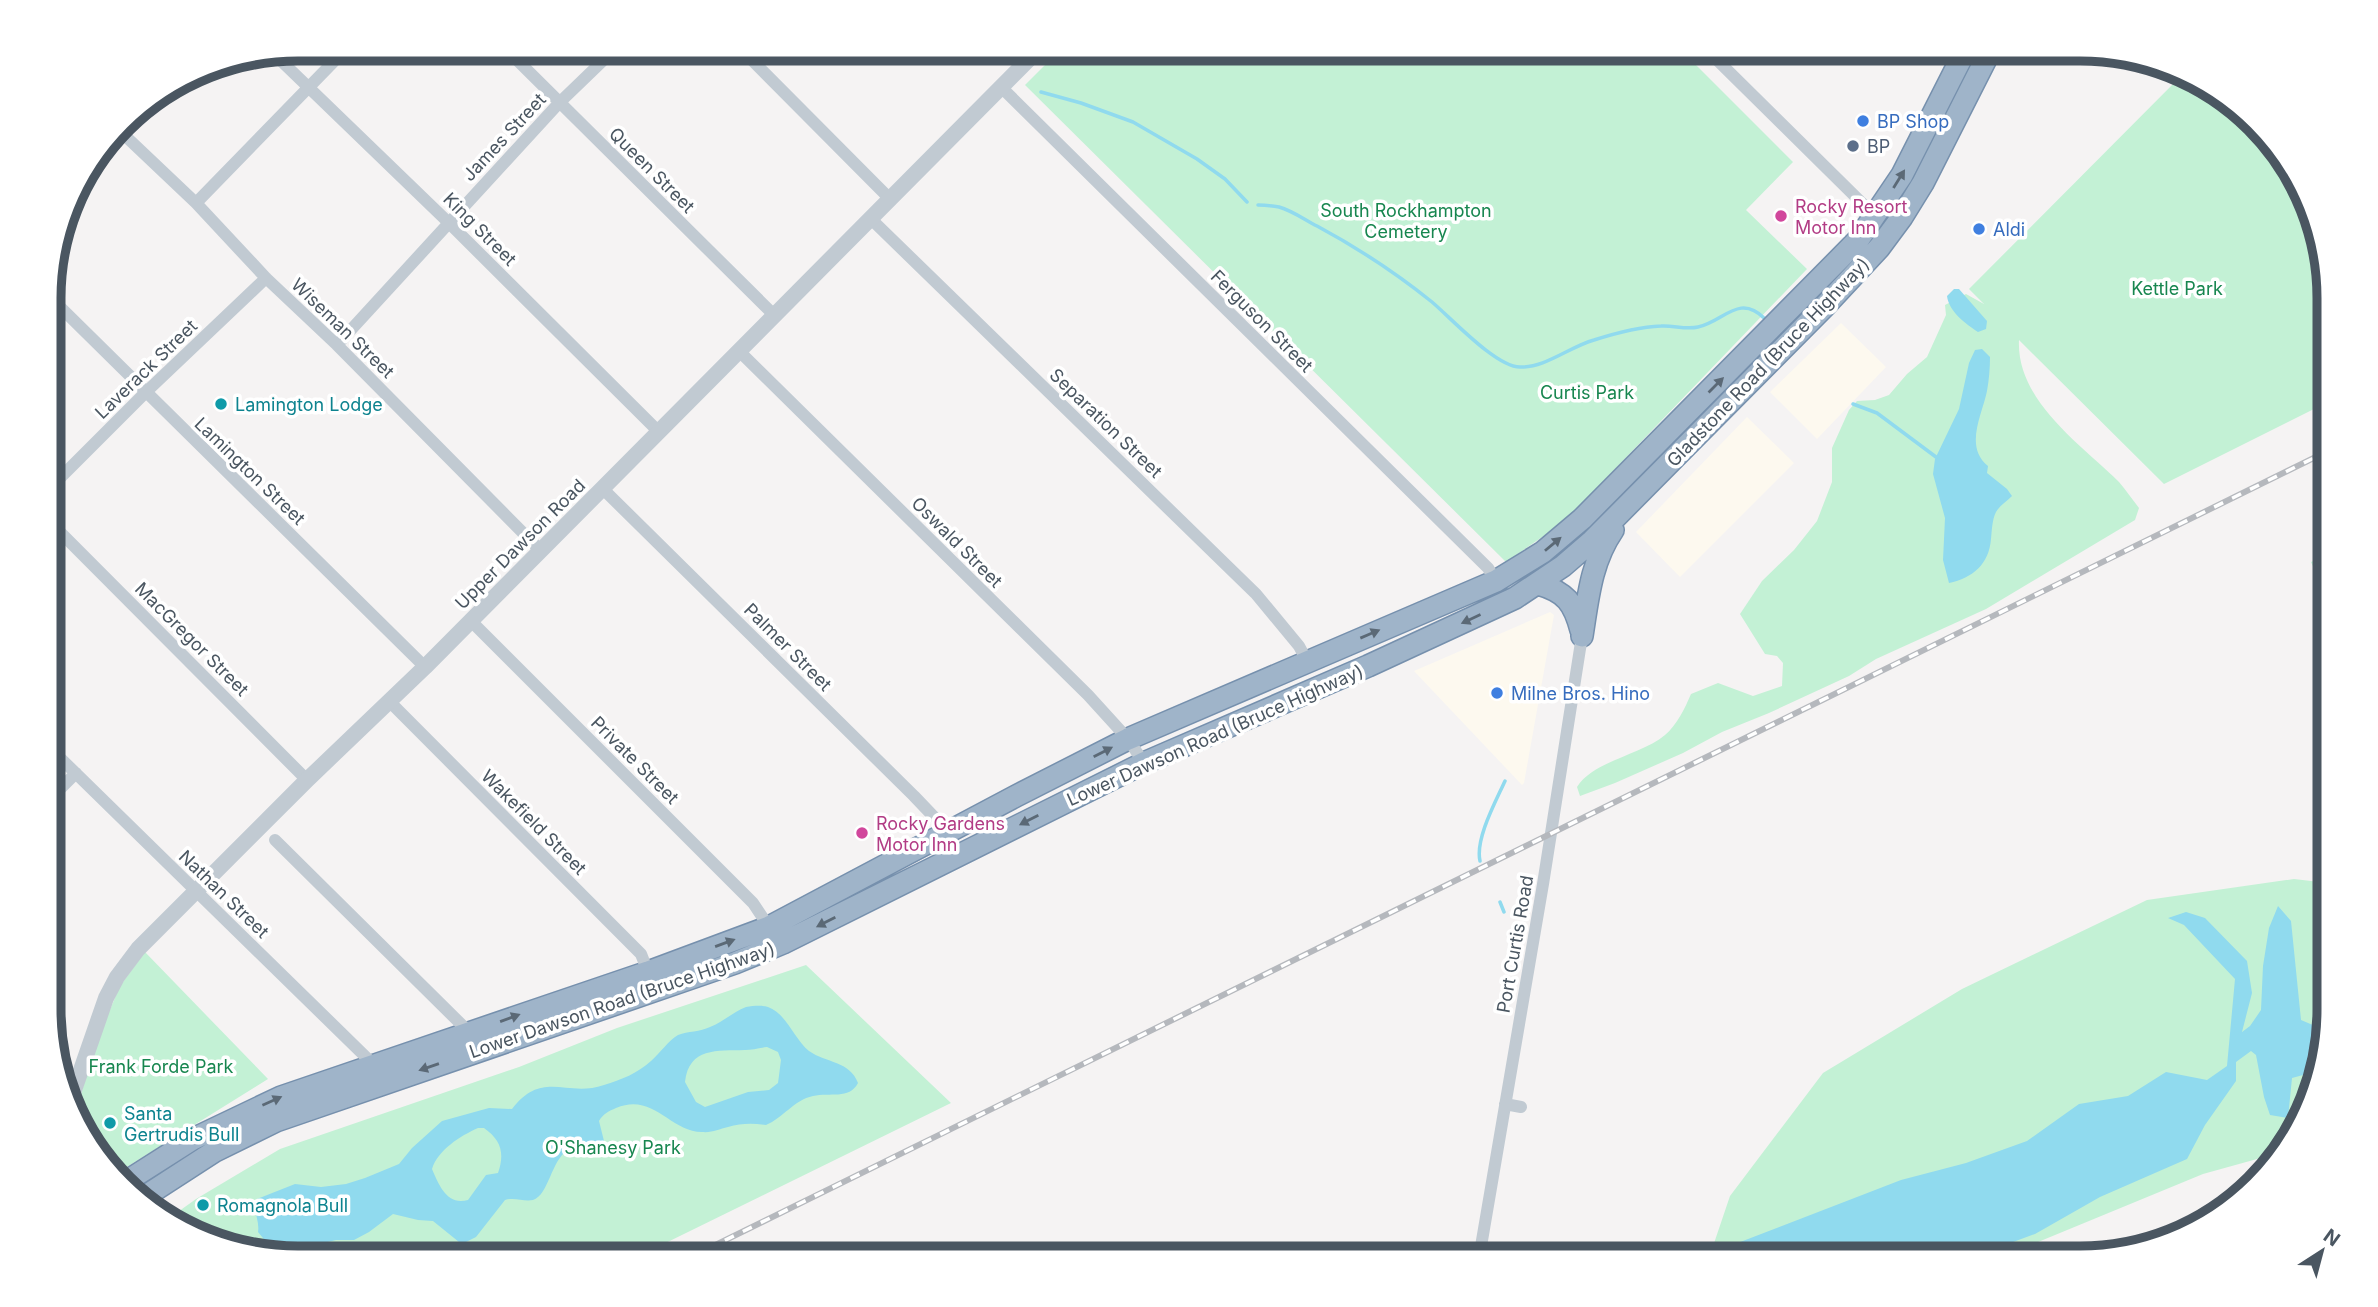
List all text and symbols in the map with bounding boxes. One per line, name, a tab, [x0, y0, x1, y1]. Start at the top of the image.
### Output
street label: James Street	[458, 89, 550, 185]
place label: BP Shop	[1877, 111, 1949, 132]
marker: BP Shop	[1855, 113, 1871, 129]
street label: Queen Street	[605, 123, 699, 217]
place label: BP	[1867, 136, 1890, 157]
marker: BP	[1845, 138, 1861, 154]
one-way arrow	[1893, 169, 1906, 189]
street label: King Street	[439, 188, 521, 270]
place label: Rocky Resort Motor Inn	[1795, 196, 1908, 238]
park label: South Rockhampton Cemetery	[1320, 200, 1492, 242]
marker: Rocky Resort Motor Inn	[1773, 208, 1789, 224]
place label: Aldi	[1993, 219, 2025, 240]
marker: Aldi	[1971, 221, 1987, 237]
street label: Gladstone Road (Bruce Highway)	[1663, 253, 1873, 471]
street label: Ferguson Street	[1207, 266, 1317, 376]
street label: Wiseman Street	[287, 274, 399, 382]
park label: Kettle Park	[2131, 278, 2223, 299]
street label: Laverack Street	[91, 315, 201, 423]
street label: Separation Street	[1046, 364, 1167, 482]
one-way arrow	[1707, 376, 1724, 393]
park label: Curtis Park	[1540, 382, 1634, 403]
place label: Lamington Lodge	[235, 394, 383, 415]
marker: Lamington Lodge	[213, 396, 229, 412]
street label: Lamington Street	[191, 413, 310, 529]
street label: Upper Dawson Road	[451, 475, 589, 613]
street label: Oswald Street	[907, 492, 1007, 592]
one-way arrow	[1545, 537, 1562, 552]
street label: MacGregor Street	[131, 578, 253, 700]
street label: Palmer Street	[740, 599, 836, 695]
one-way arrow	[1461, 613, 1481, 625]
one-way arrow	[1359, 629, 1380, 640]
street label: Lower Dawson Road (Bruce Highway)	[1064, 660, 1366, 810]
place label: Milne Bros. Hino	[1511, 683, 1650, 704]
marker: Milne Bros. Hino	[1489, 685, 1505, 701]
street label: Private Street	[587, 712, 683, 808]
one-way arrow	[1093, 746, 1112, 758]
street label: Wakefield Street	[477, 765, 591, 879]
place label: Rocky Gardens Motor Inn	[876, 813, 1005, 855]
one-way arrow	[1019, 814, 1039, 825]
marker: Rocky Gardens Motor Inn	[854, 825, 870, 841]
street label: Nathan Street	[175, 846, 273, 942]
street label: Port Curtis Road	[1493, 874, 1537, 1014]
one-way arrow	[816, 916, 836, 927]
street label: Lower Dawson Road (Bruce Highway)	[466, 938, 778, 1062]
one-way arrow	[715, 938, 736, 949]
one-way arrow	[500, 1013, 521, 1024]
park label: Frank Forde Park	[89, 1056, 234, 1077]
one-way arrow	[418, 1062, 439, 1073]
one-way arrow	[262, 1095, 283, 1106]
place label: Santa Gertrudis Bull	[124, 1103, 239, 1145]
marker: Santa Gertrudis Bull	[102, 1115, 118, 1131]
park label: O'Shanesy Park	[545, 1137, 681, 1158]
place label: Romagnola Bull	[217, 1195, 348, 1216]
marker: Romagnola Bull	[195, 1197, 211, 1213]
north arrow	[2287, 1216, 2357, 1286]
text: N	[2319, 1224, 2344, 1251]

